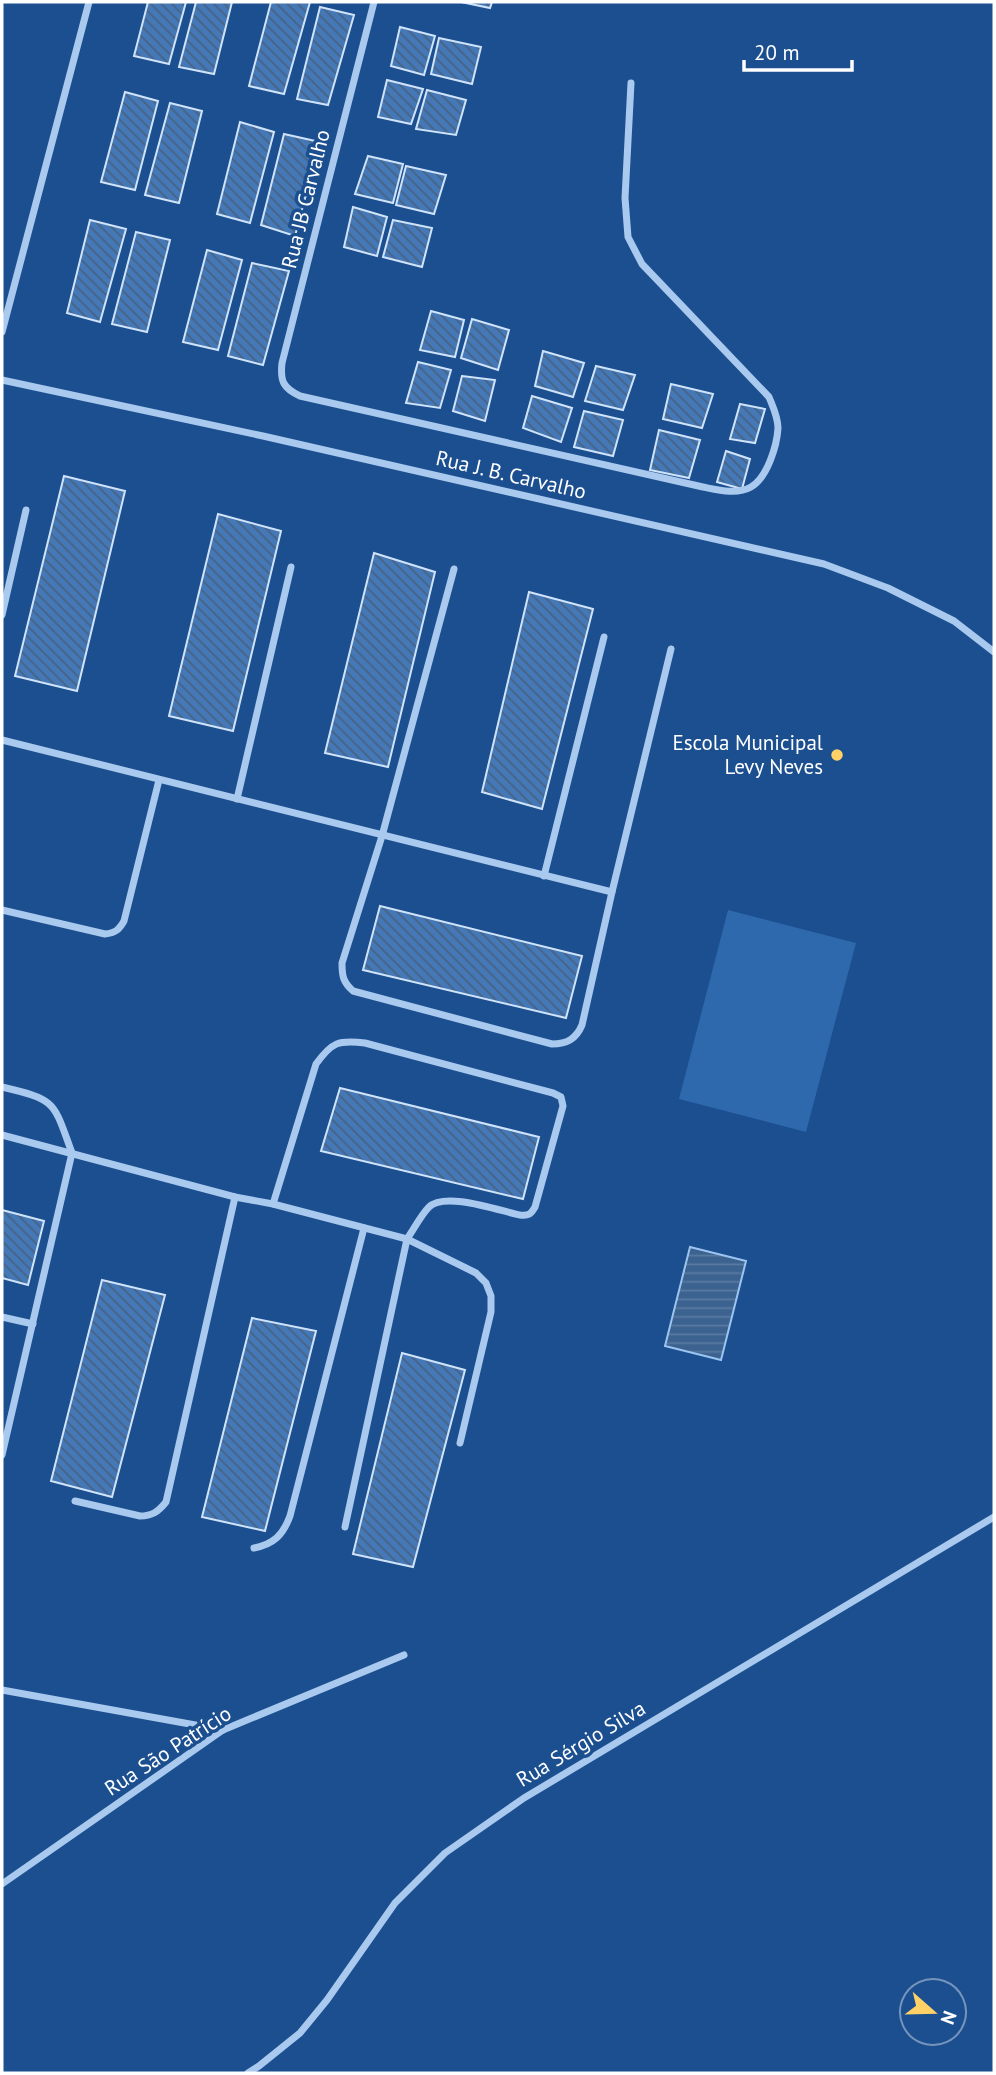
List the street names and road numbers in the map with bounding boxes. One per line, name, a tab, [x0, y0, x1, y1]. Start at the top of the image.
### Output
street label: Rua JB Carvalho	[275, 127, 336, 271]
street label: Rua J. B. Carvalho	[433, 444, 589, 505]
street label: Rua Sérgio Silva	[511, 1694, 650, 1793]
street label: Rua São Patrício	[99, 1700, 236, 1802]

